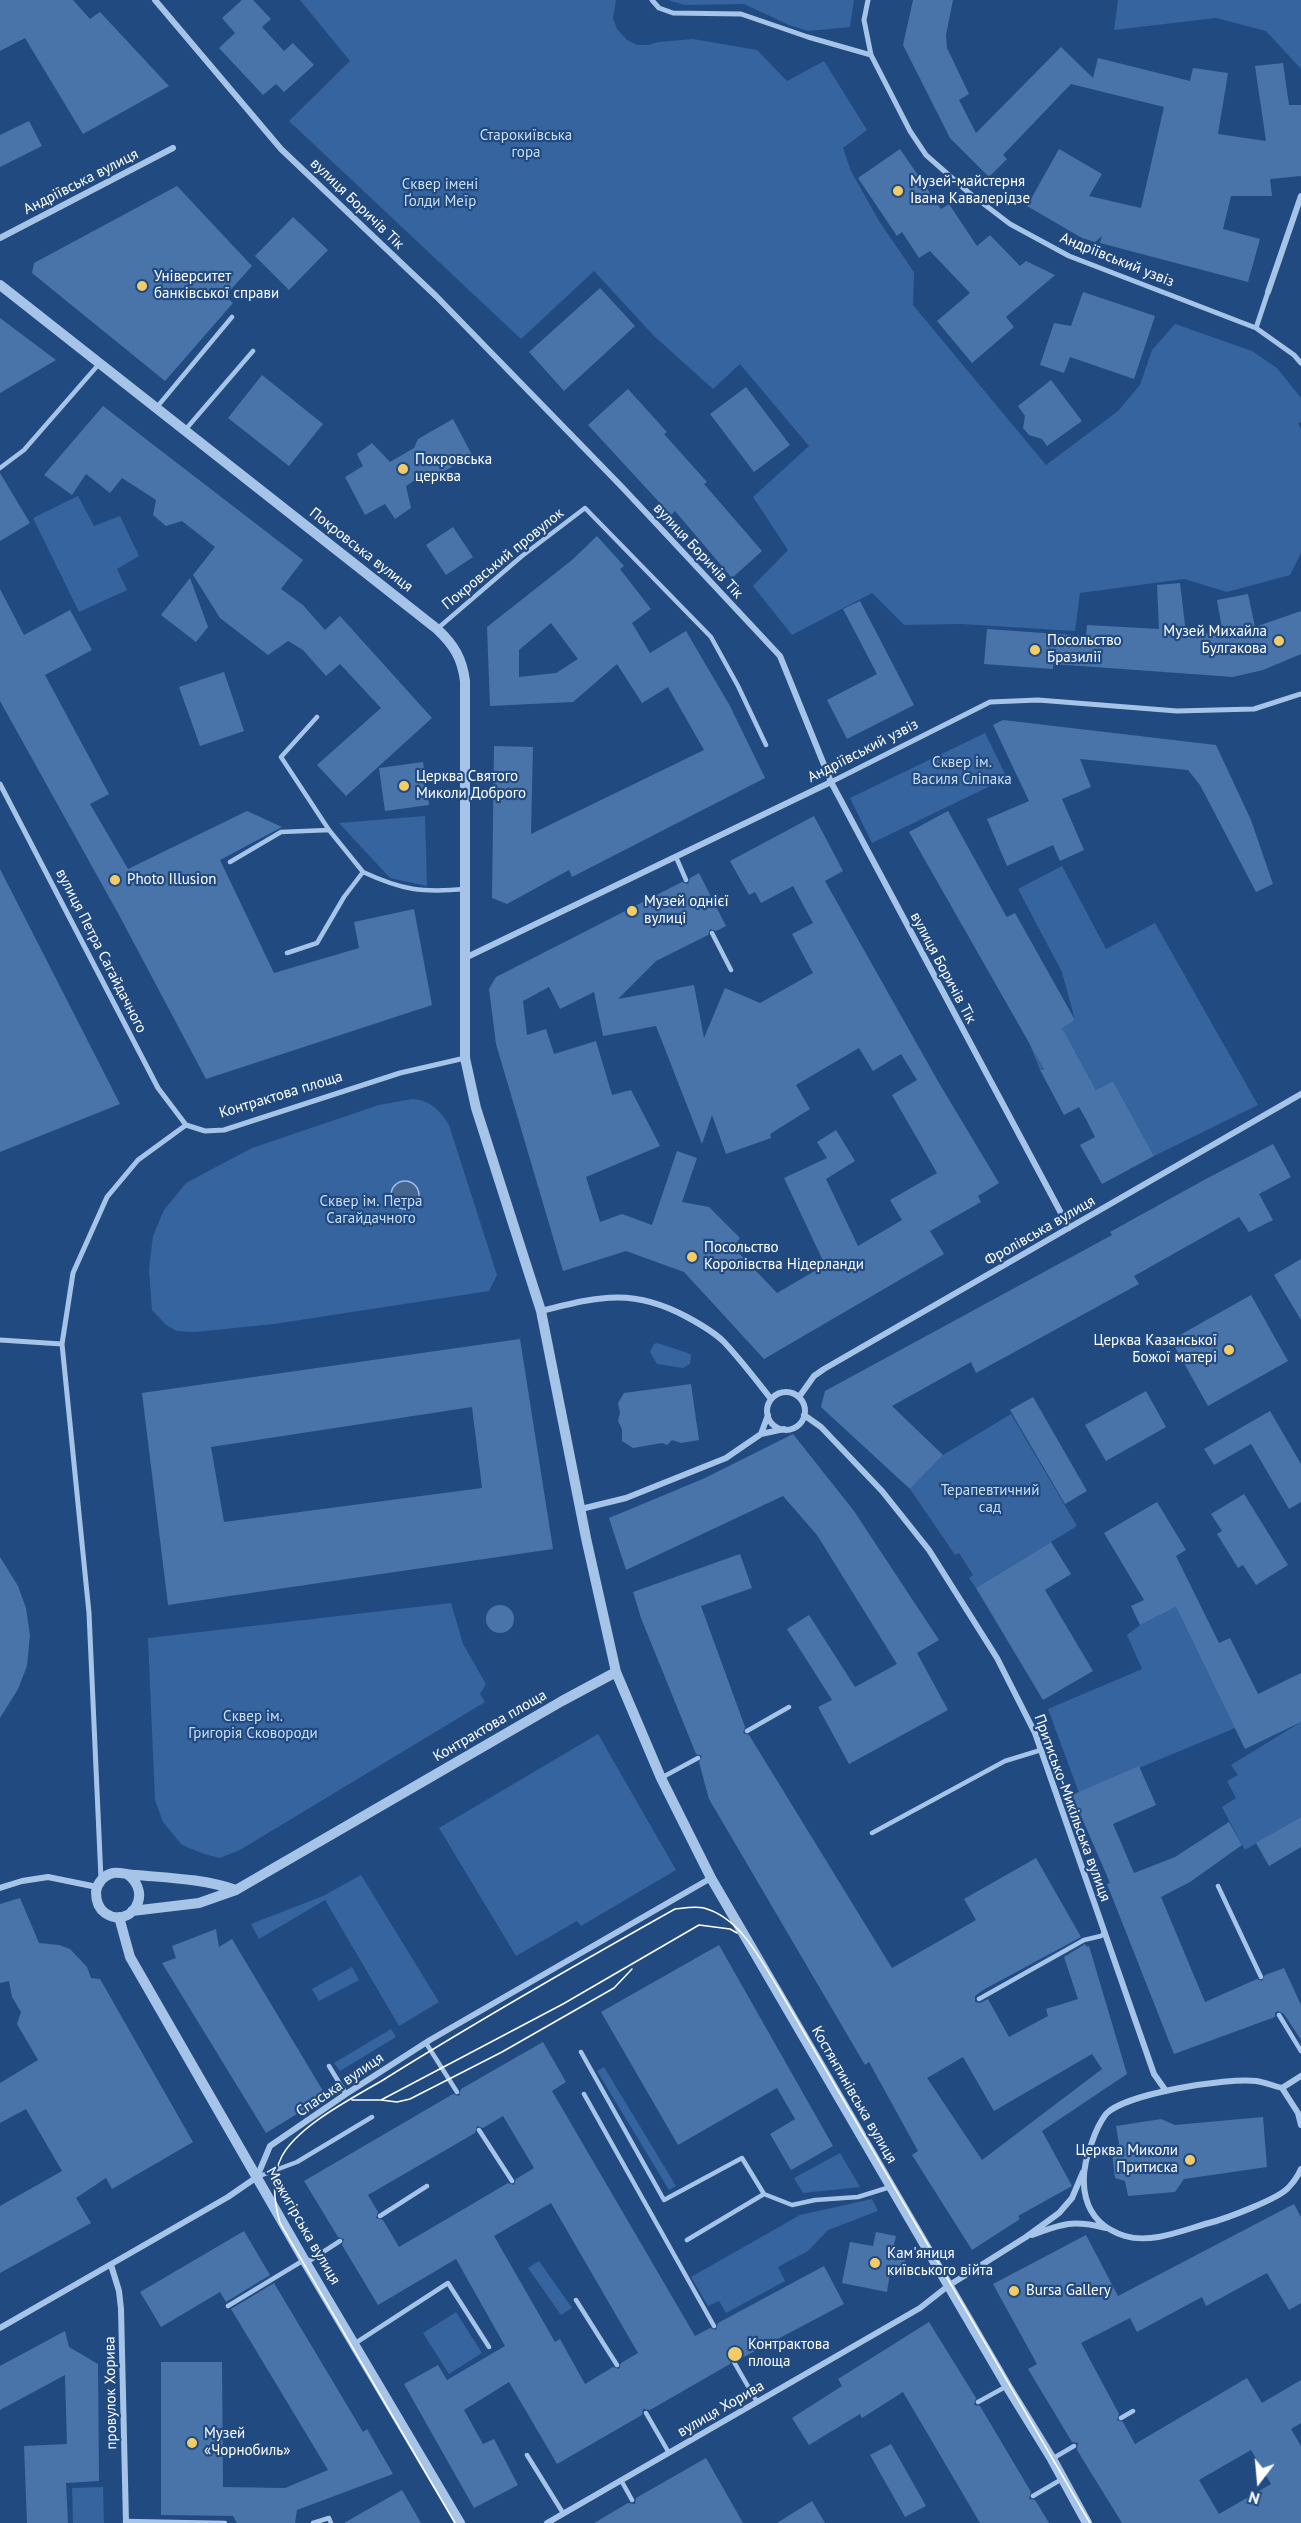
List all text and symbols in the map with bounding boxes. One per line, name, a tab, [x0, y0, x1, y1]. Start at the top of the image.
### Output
park label: Старокиївська гора	[480, 127, 572, 162]
street label: Андріївська вулиця	[21, 145, 141, 219]
street label: вулиця Боричів Тік	[306, 155, 408, 253]
place label: Музей-майстерня Івана Кавалерідзе	[910, 173, 1030, 208]
park label: Сквер імені Ґолди Меїр	[402, 176, 478, 211]
marker: Музей-майстерня Івана Кавалерідзе	[891, 184, 905, 198]
street label: Андріївський узвіз	[1057, 229, 1177, 291]
place label: Університет банківської справи	[154, 268, 279, 303]
marker: Університет банківської справи	[135, 279, 149, 293]
place label: Покровська церква	[415, 451, 492, 486]
marker: Покровська церква	[396, 462, 410, 476]
street label: вулиця Боричів Тік	[649, 500, 747, 602]
street label: Покровська вулиця	[306, 504, 416, 596]
street label: Покровський провулок	[439, 504, 567, 614]
place label: Музей Михайла Булгакова	[1163, 623, 1267, 658]
place label: Посольство Бразилії	[1047, 632, 1122, 667]
marker: Музей Михайла Булгакова	[1272, 634, 1286, 648]
marker: Посольство Бразилії	[1028, 643, 1042, 657]
street label: Андріївський узвіз	[805, 715, 921, 787]
park label: Сквер ім. Василя Сліпака	[912, 754, 1012, 789]
place label: Церква Святого Миколи Доброго	[416, 768, 526, 803]
marker: Церква Святого Миколи Доброго	[397, 779, 411, 793]
street label: вулиця Петра Сагайдачного	[52, 866, 150, 1036]
place label: Photo Illusion	[127, 871, 216, 889]
marker: Photo Illusion	[108, 873, 122, 887]
place label: Музей однієї вулиці	[644, 893, 729, 928]
marker: Музей однієї вулиці	[625, 904, 639, 918]
street label: вулиця Боричів Тік	[906, 909, 980, 1027]
street label: Контрактова площа	[217, 1068, 345, 1122]
street label: Фролівська вулиця	[982, 1192, 1098, 1270]
park label: Сквер ім. Петра Сагайдачного	[320, 1193, 422, 1228]
place label: Посольство Королівства Нідерланди	[704, 1239, 864, 1274]
marker: Посольство Королівства Нідерланди	[685, 1250, 699, 1264]
place label: Церква Казанської Божої матері	[1094, 1332, 1217, 1367]
marker: Церква Казанської Божої матері	[1222, 1343, 1236, 1357]
park label: Терапевтичний сад	[941, 1482, 1039, 1517]
street label: Контрактова площа	[430, 1686, 550, 1766]
park label: Сквер ім. Григорія Сковороди	[188, 1708, 318, 1743]
street label: Притисько-Микільська вулиця	[1030, 1712, 1114, 1904]
street label: Костянтинівська вулиця	[807, 2023, 901, 2167]
street label: Спаська вулиця	[293, 2049, 387, 2121]
place label: Церква Миколи Притиска	[1075, 2142, 1178, 2177]
marker: Церква Миколи Притиска	[1183, 2153, 1197, 2167]
street label: Межигірська вулиця	[262, 2164, 344, 2288]
place label: Кам'яниця київського війта	[887, 2245, 993, 2280]
marker: Кам'яниця київського війта	[868, 2256, 882, 2270]
place label: Bursa Gallery	[1026, 2282, 1111, 2300]
marker: Bursa Gallery	[1007, 2284, 1021, 2298]
street label: провулок Хорива	[101, 2336, 121, 2450]
place label: Контрактова площа	[748, 2336, 830, 2371]
marker: Контрактова площа	[726, 2345, 744, 2363]
street label: вулиця Хорива	[674, 2377, 768, 2441]
place label: Музей «Чорнобиль»	[204, 2425, 290, 2460]
marker: Музей «Чорнобиль»	[185, 2436, 199, 2450]
north arrow	[1229, 2451, 1289, 2511]
text: N	[1246, 2487, 1262, 2509]

